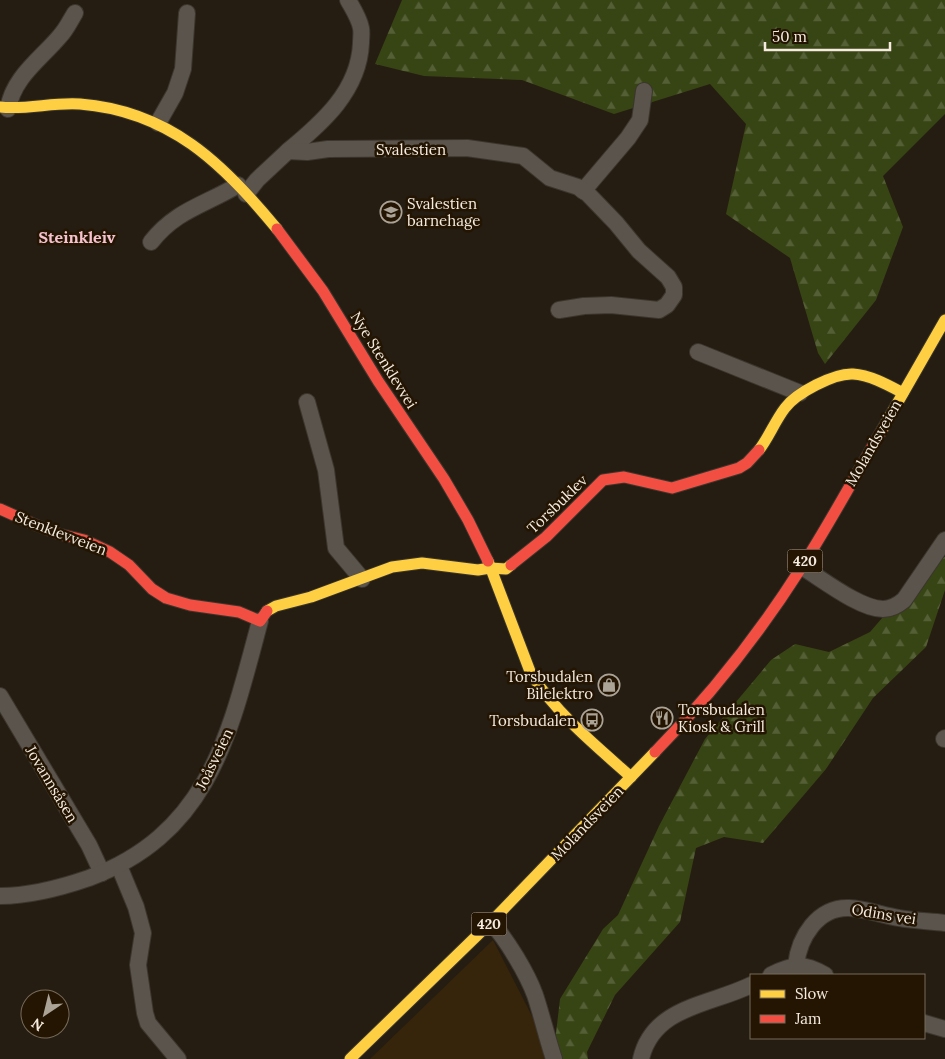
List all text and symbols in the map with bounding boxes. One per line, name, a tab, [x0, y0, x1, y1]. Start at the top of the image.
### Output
scale bar	[765, 20, 890, 52]
text: 50 m	[772, 27, 807, 46]
street label: Svalestien	[376, 140, 446, 159]
place label: Svalestien barnehage	[407, 194, 480, 230]
school or university icon: Svalestien barnehage	[379, 200, 403, 224]
district label: Steinkleiv	[39, 227, 116, 247]
street label: Nye Stenklevvei	[347, 308, 421, 412]
street label: Molandsveien	[841, 397, 905, 489]
street label: Torsbuklev	[523, 470, 591, 537]
street label: Stenklevveien	[12, 507, 110, 559]
road number: 420	[788, 550, 822, 572]
place label: Torsbudalen Bilelektro	[506, 667, 593, 703]
shop icon: Torsbudalen Bilelektro	[597, 673, 621, 697]
place label: Torsbudalen Kiosk & Grill	[678, 700, 765, 736]
restaurant icon: Torsbudalen Kiosk & Grill	[650, 706, 674, 730]
bus stop icon: Torsbudalen	[580, 708, 604, 732]
place label: Torsbudalen	[489, 711, 576, 730]
street label: Joåsveien	[191, 725, 237, 794]
street label: Jovannsåsen	[21, 741, 82, 826]
street label: Molandsveien	[547, 782, 627, 864]
street label: Odins vei	[850, 900, 918, 928]
road number: 420	[472, 912, 506, 936]
legend	[750, 974, 925, 1039]
text: Slow	[795, 984, 828, 1003]
north arrow	[20, 989, 70, 1039]
text: Jam	[794, 1009, 822, 1028]
text: N	[28, 1014, 47, 1035]

